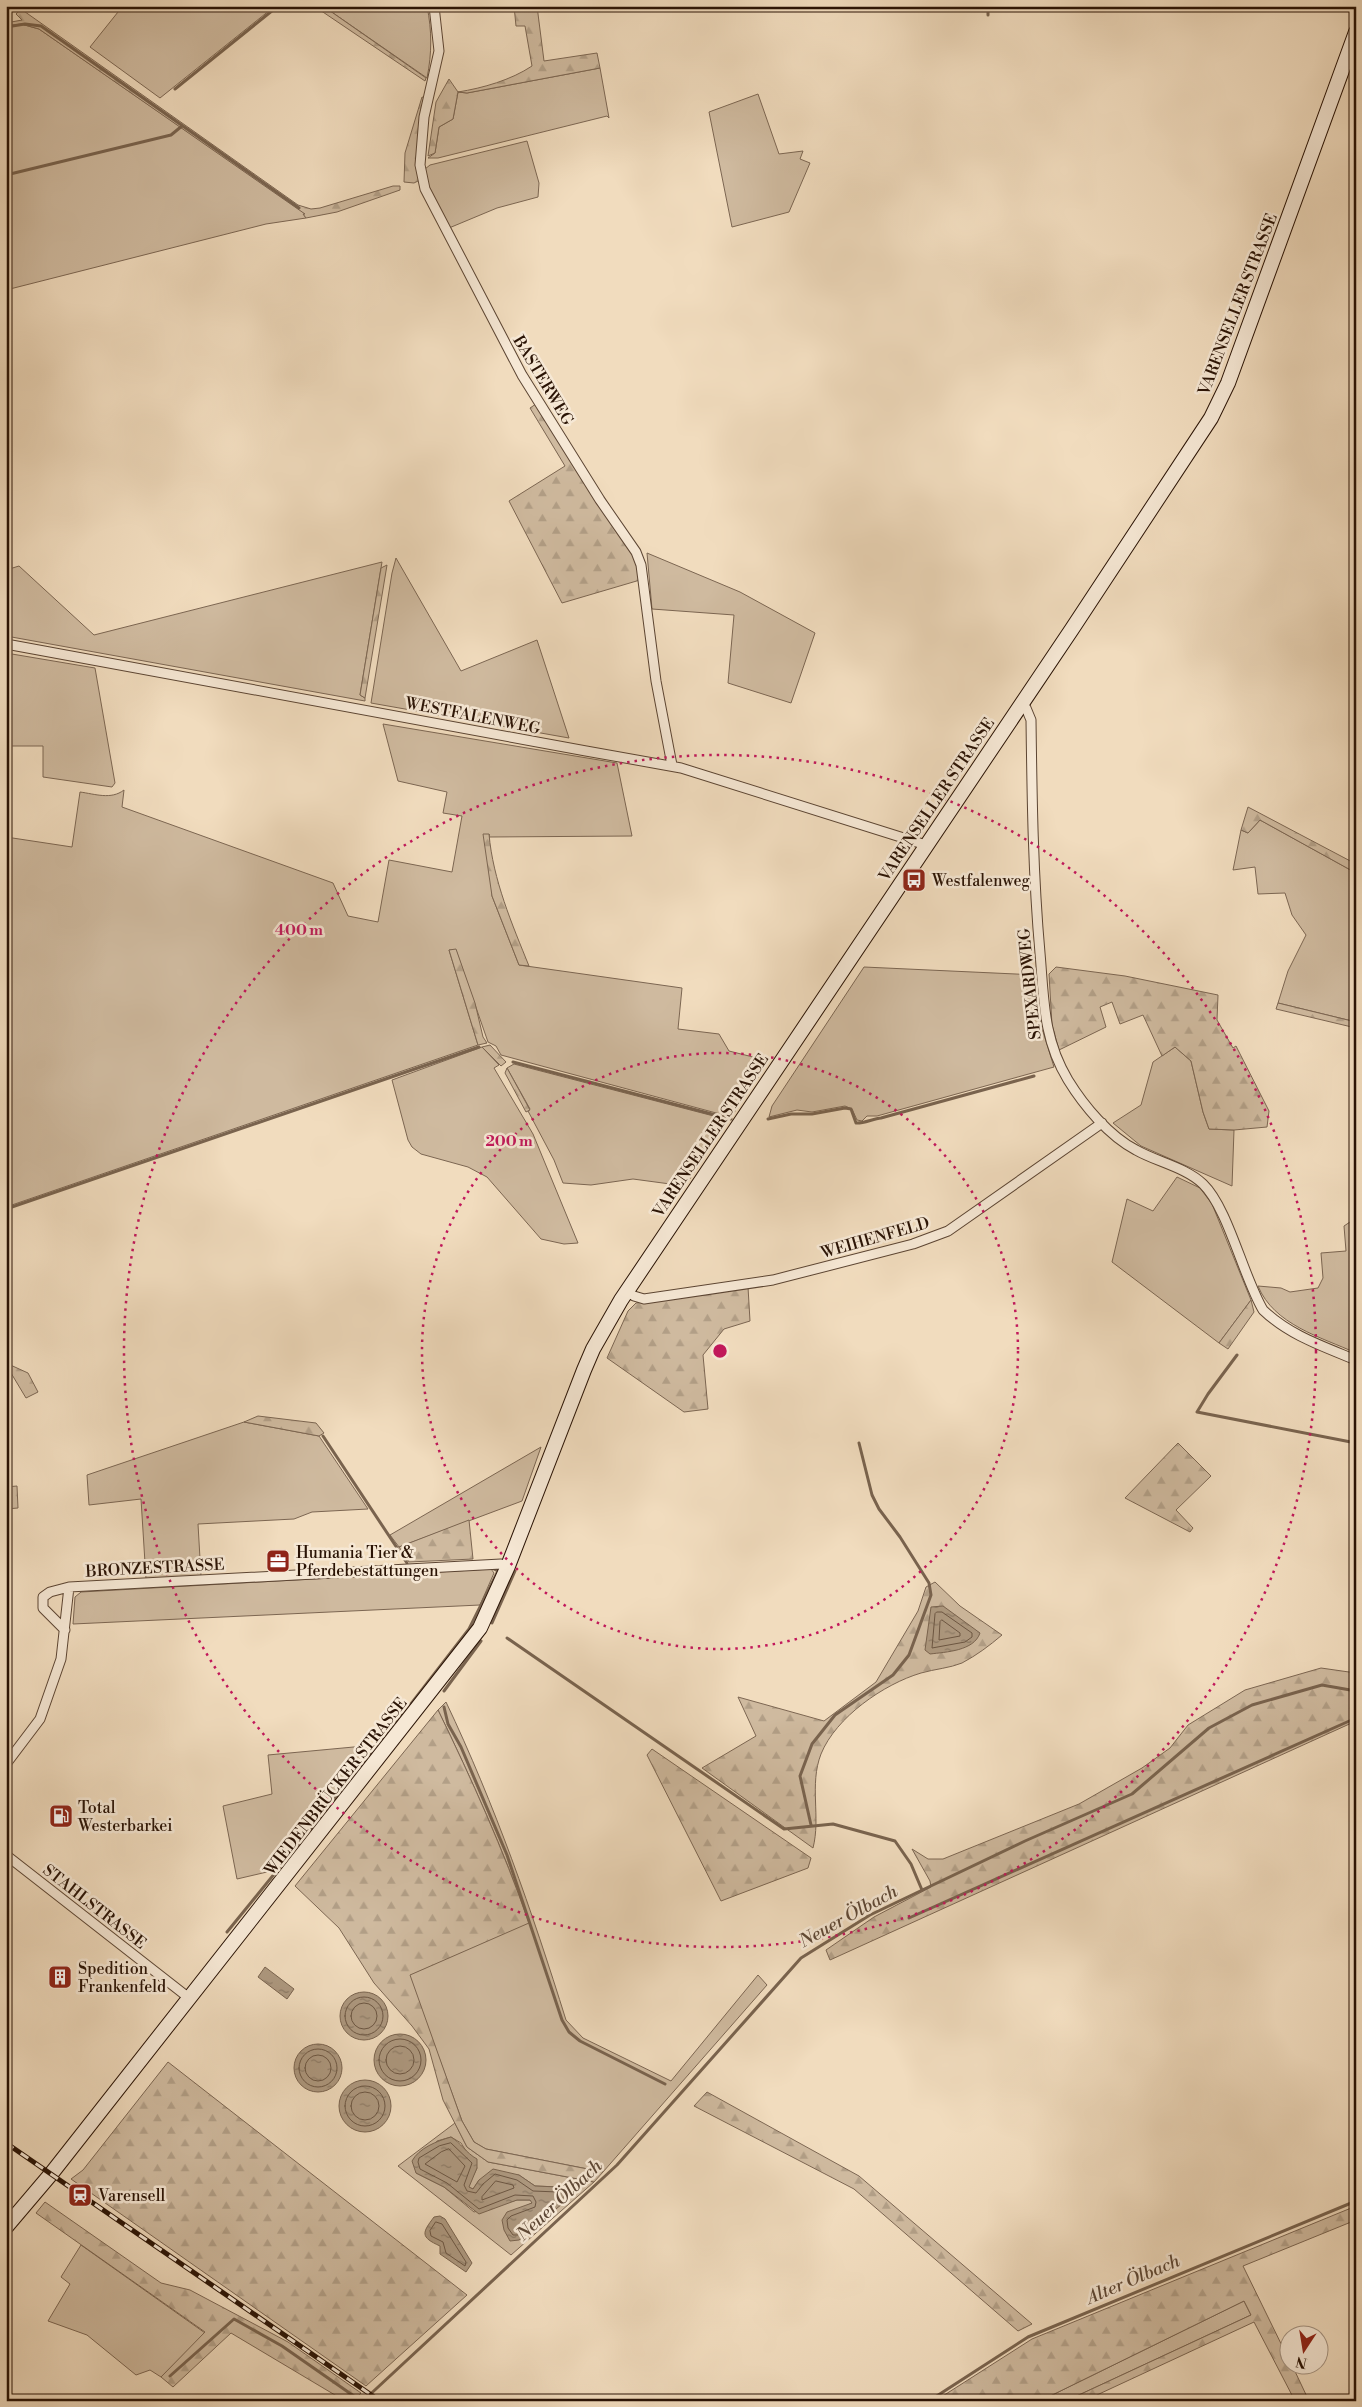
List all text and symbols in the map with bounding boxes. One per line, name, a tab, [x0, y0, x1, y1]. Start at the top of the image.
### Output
street label: VARENSELLER STRASSE	[1194, 211, 1282, 399]
street label: BASTERWEG	[508, 331, 578, 429]
street label: WESTFALENWEG	[403, 693, 542, 739]
street label: VARENSELLER STRASSE	[874, 714, 999, 886]
bus stop icon: Westfalenweg	[901, 867, 927, 893]
place label: Westfalenweg	[931, 871, 1031, 891]
text: 400 m	[275, 921, 323, 940]
street label: SPEXARDWEG	[1014, 927, 1046, 1041]
street label: VARENSELLER STRASSE	[648, 1050, 773, 1222]
text: 200 m	[485, 1132, 533, 1151]
street label: WEIHENFELD	[818, 1213, 932, 1263]
centre of rings	[711, 1342, 729, 1360]
place label: Humania Tier & Pferdebestattungen	[296, 1543, 439, 1581]
office icon: Humania Tier & Pferdebestattungen	[265, 1548, 291, 1574]
street label: BRONZESTRASSE	[84, 1554, 225, 1582]
street label: WIEDENBRÜCKER STRASSE	[258, 1692, 411, 1880]
place label: Total Westerbarkei	[77, 1798, 173, 1836]
fuel station icon: Total Westerbarkei	[48, 1803, 74, 1829]
street label: STAHLSTRASSE	[39, 1860, 150, 1953]
water label: Neuer Ölbach	[794, 1879, 902, 1953]
place label: Spedition Frankenfeld	[78, 1959, 166, 1997]
building icon: Spedition Frankenfeld	[47, 1964, 73, 1990]
water label: Neuer Ölbach	[511, 2154, 608, 2247]
station icon: Varensell	[67, 2182, 93, 2208]
place label: Varensell	[97, 2186, 165, 2206]
water label: Alter Ölbach	[1081, 2249, 1184, 2310]
north arrow	[1280, 2324, 1330, 2374]
text: N	[1294, 2352, 1309, 2372]

